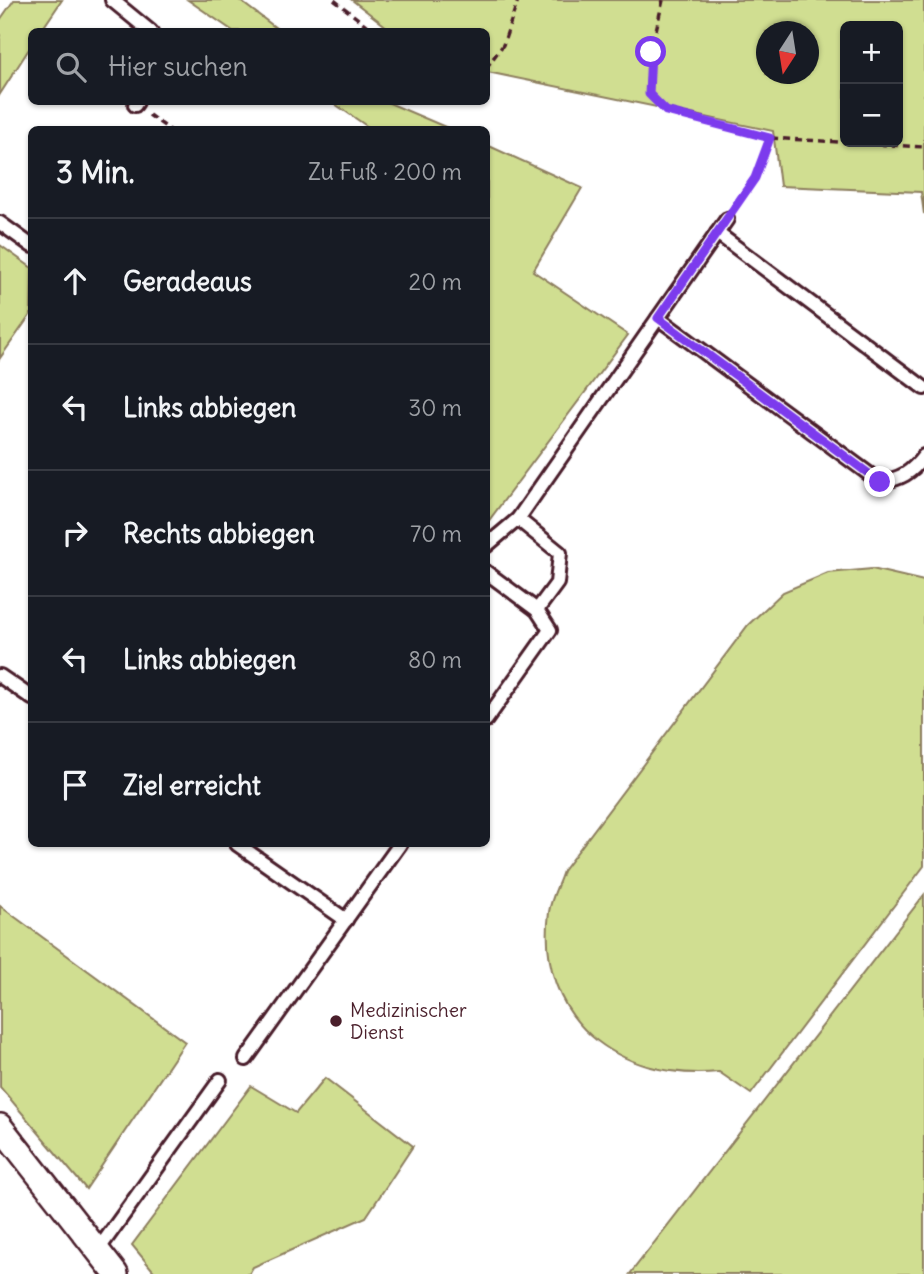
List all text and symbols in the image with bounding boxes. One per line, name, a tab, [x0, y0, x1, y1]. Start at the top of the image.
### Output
north arrow	[756, 21, 819, 84]
map controls	[840, 21, 903, 147]
button: +	[840, 21, 903, 84]
search box	[28, 28, 490, 105]
route start	[635, 36, 666, 67]
icon: search	[52, 48, 90, 86]
text: Hier suchen	[108, 50, 248, 83]
button: −	[840, 84, 903, 147]
text: 3 Min.	[56, 153, 135, 191]
text: Zu Fuß · 200 m	[308, 157, 462, 186]
icon: ahead	[56, 262, 94, 300]
text: Geradeaus	[123, 265, 252, 298]
text: 20 m	[409, 267, 462, 296]
icon: left	[56, 388, 94, 426]
text: Links abbiegen	[123, 391, 296, 424]
text: 30 m	[408, 393, 462, 422]
route end	[864, 466, 895, 497]
icon: right	[56, 514, 94, 552]
text: Rechts abbiegen	[123, 517, 315, 550]
text: 70 m	[410, 519, 462, 548]
icon: left	[56, 640, 94, 678]
text: Links abbiegen	[123, 643, 296, 676]
text: 80 m	[408, 645, 462, 674]
icon: arrive	[56, 766, 94, 804]
text: Ziel erreicht	[123, 769, 261, 802]
place label: Medizinischer Dienst	[350, 998, 467, 1044]
marker: Medizinischer Dienst	[328, 1013, 344, 1029]

